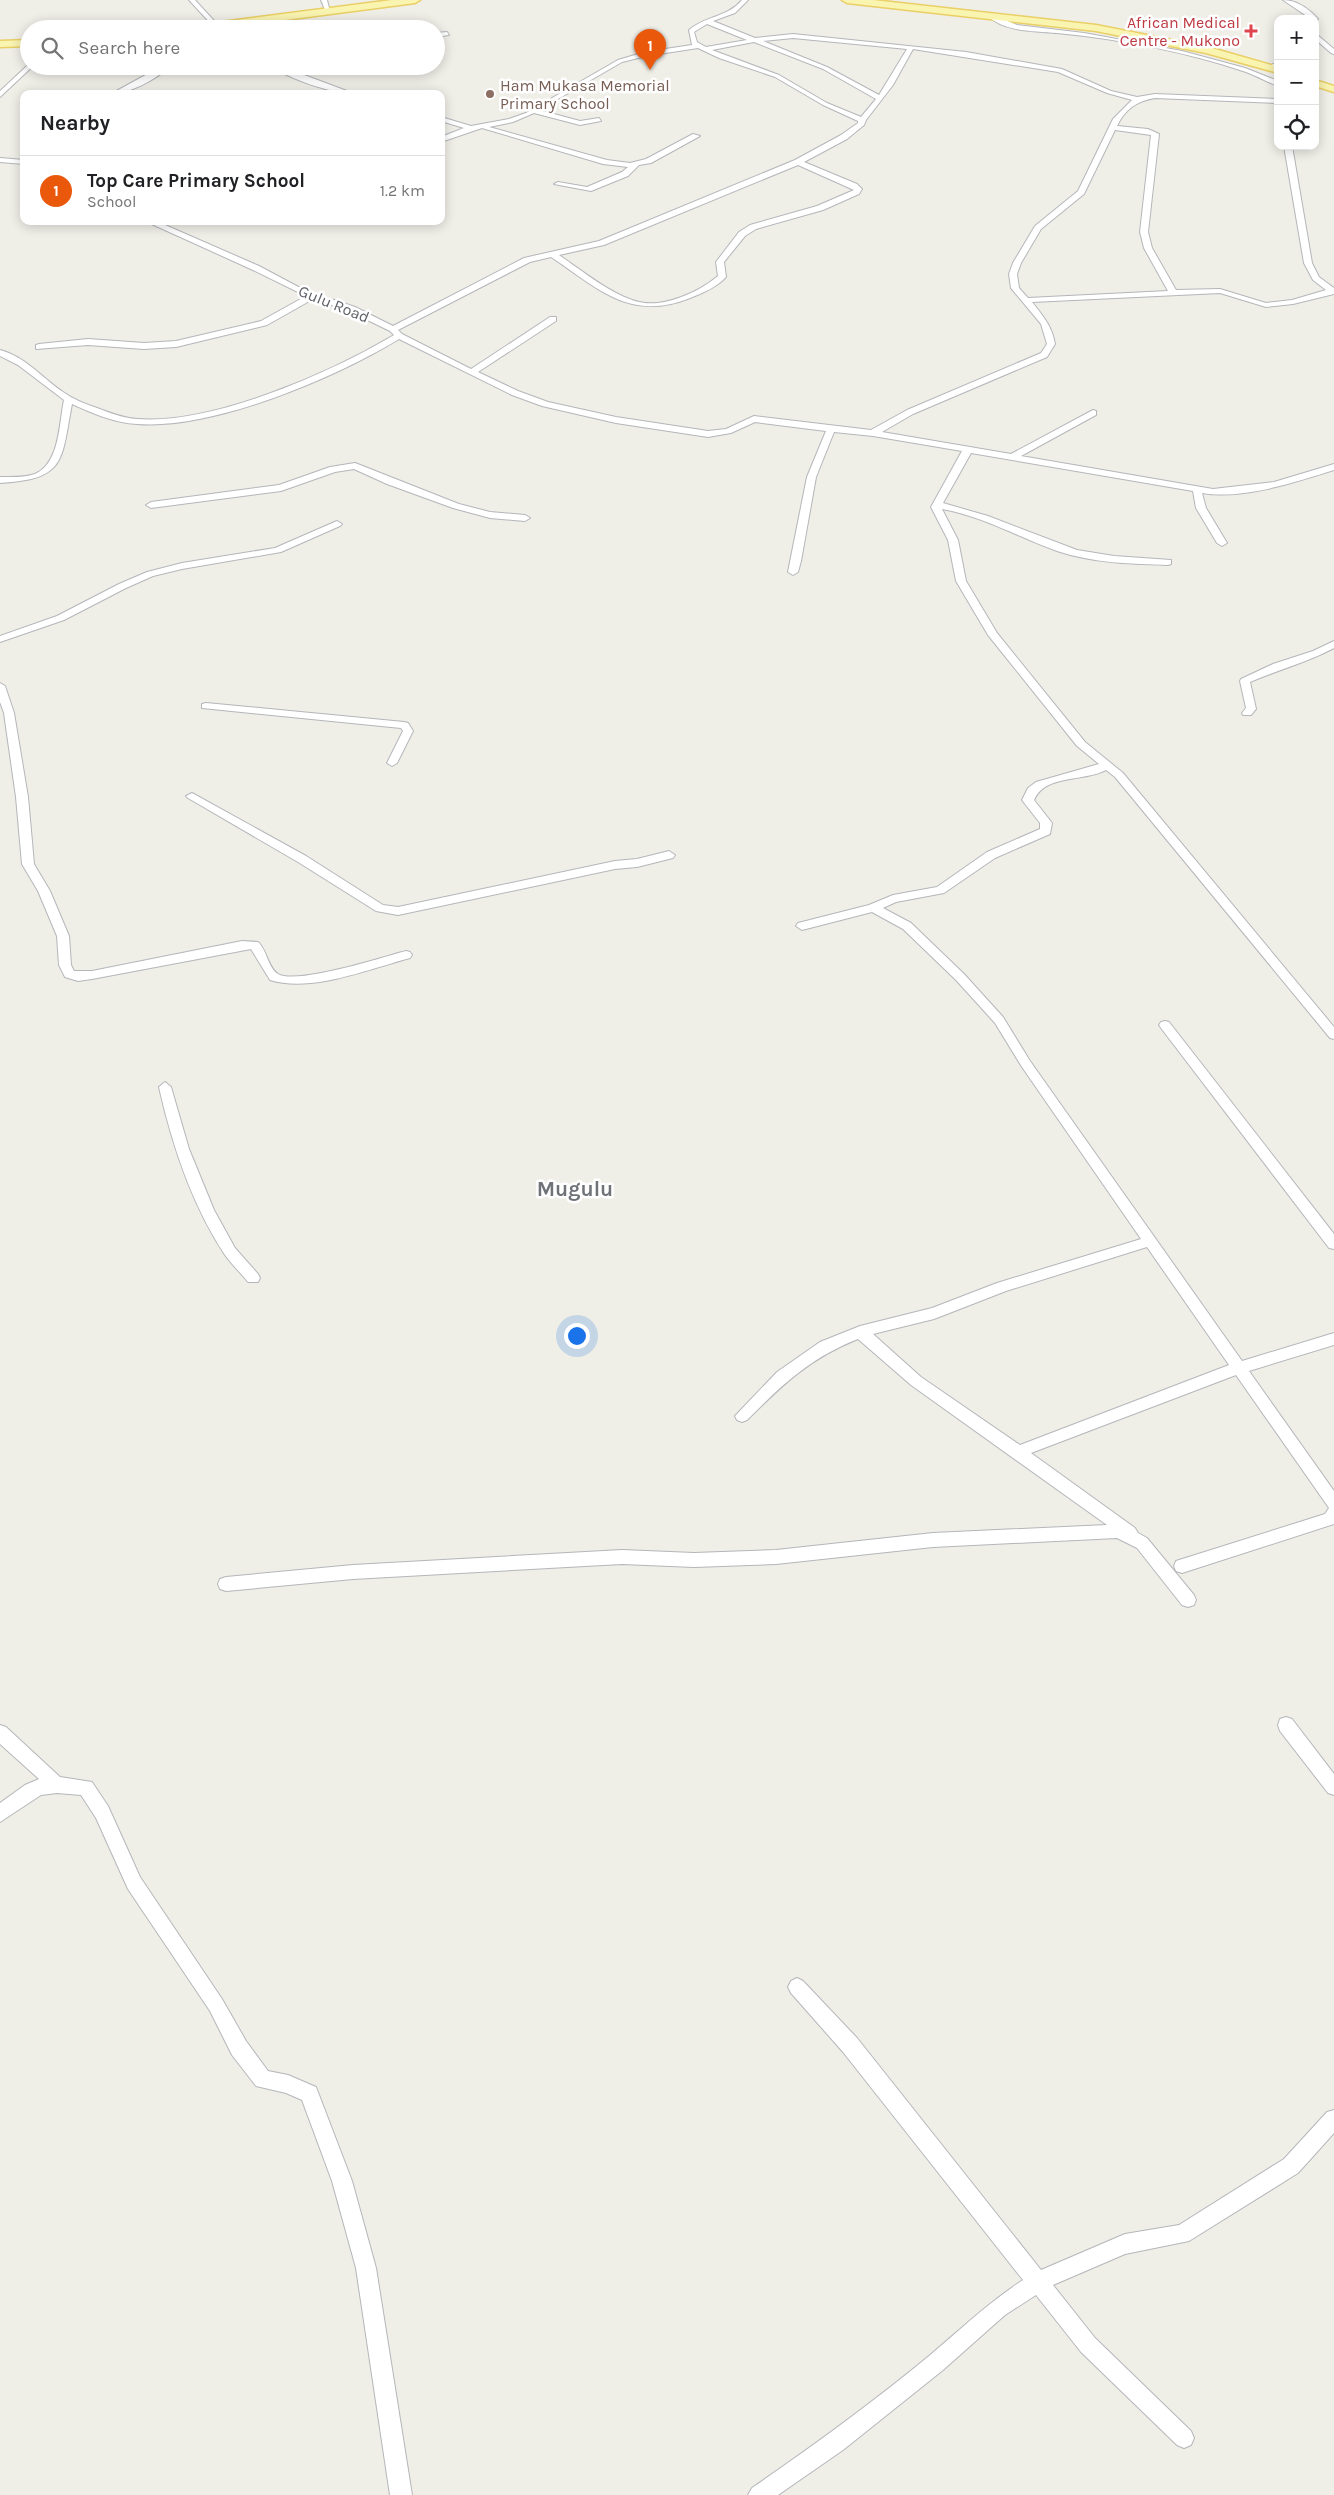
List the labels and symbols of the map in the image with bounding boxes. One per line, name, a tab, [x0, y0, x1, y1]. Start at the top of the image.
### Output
place label: African Medical Centre - Mukono	[1120, 13, 1240, 50]
marker: African Medical Centre - Mukono	[1244, 24, 1258, 38]
pin: 1	[634, 29, 666, 70]
place label: Ham Mukasa Memorial Primary School	[500, 76, 670, 113]
marker: Ham Mukasa Memorial Primary School	[484, 88, 496, 100]
street label: Gulu Road	[296, 281, 372, 327]
district label: Mugulu	[537, 1177, 613, 1201]
your location	[564, 1323, 590, 1349]

